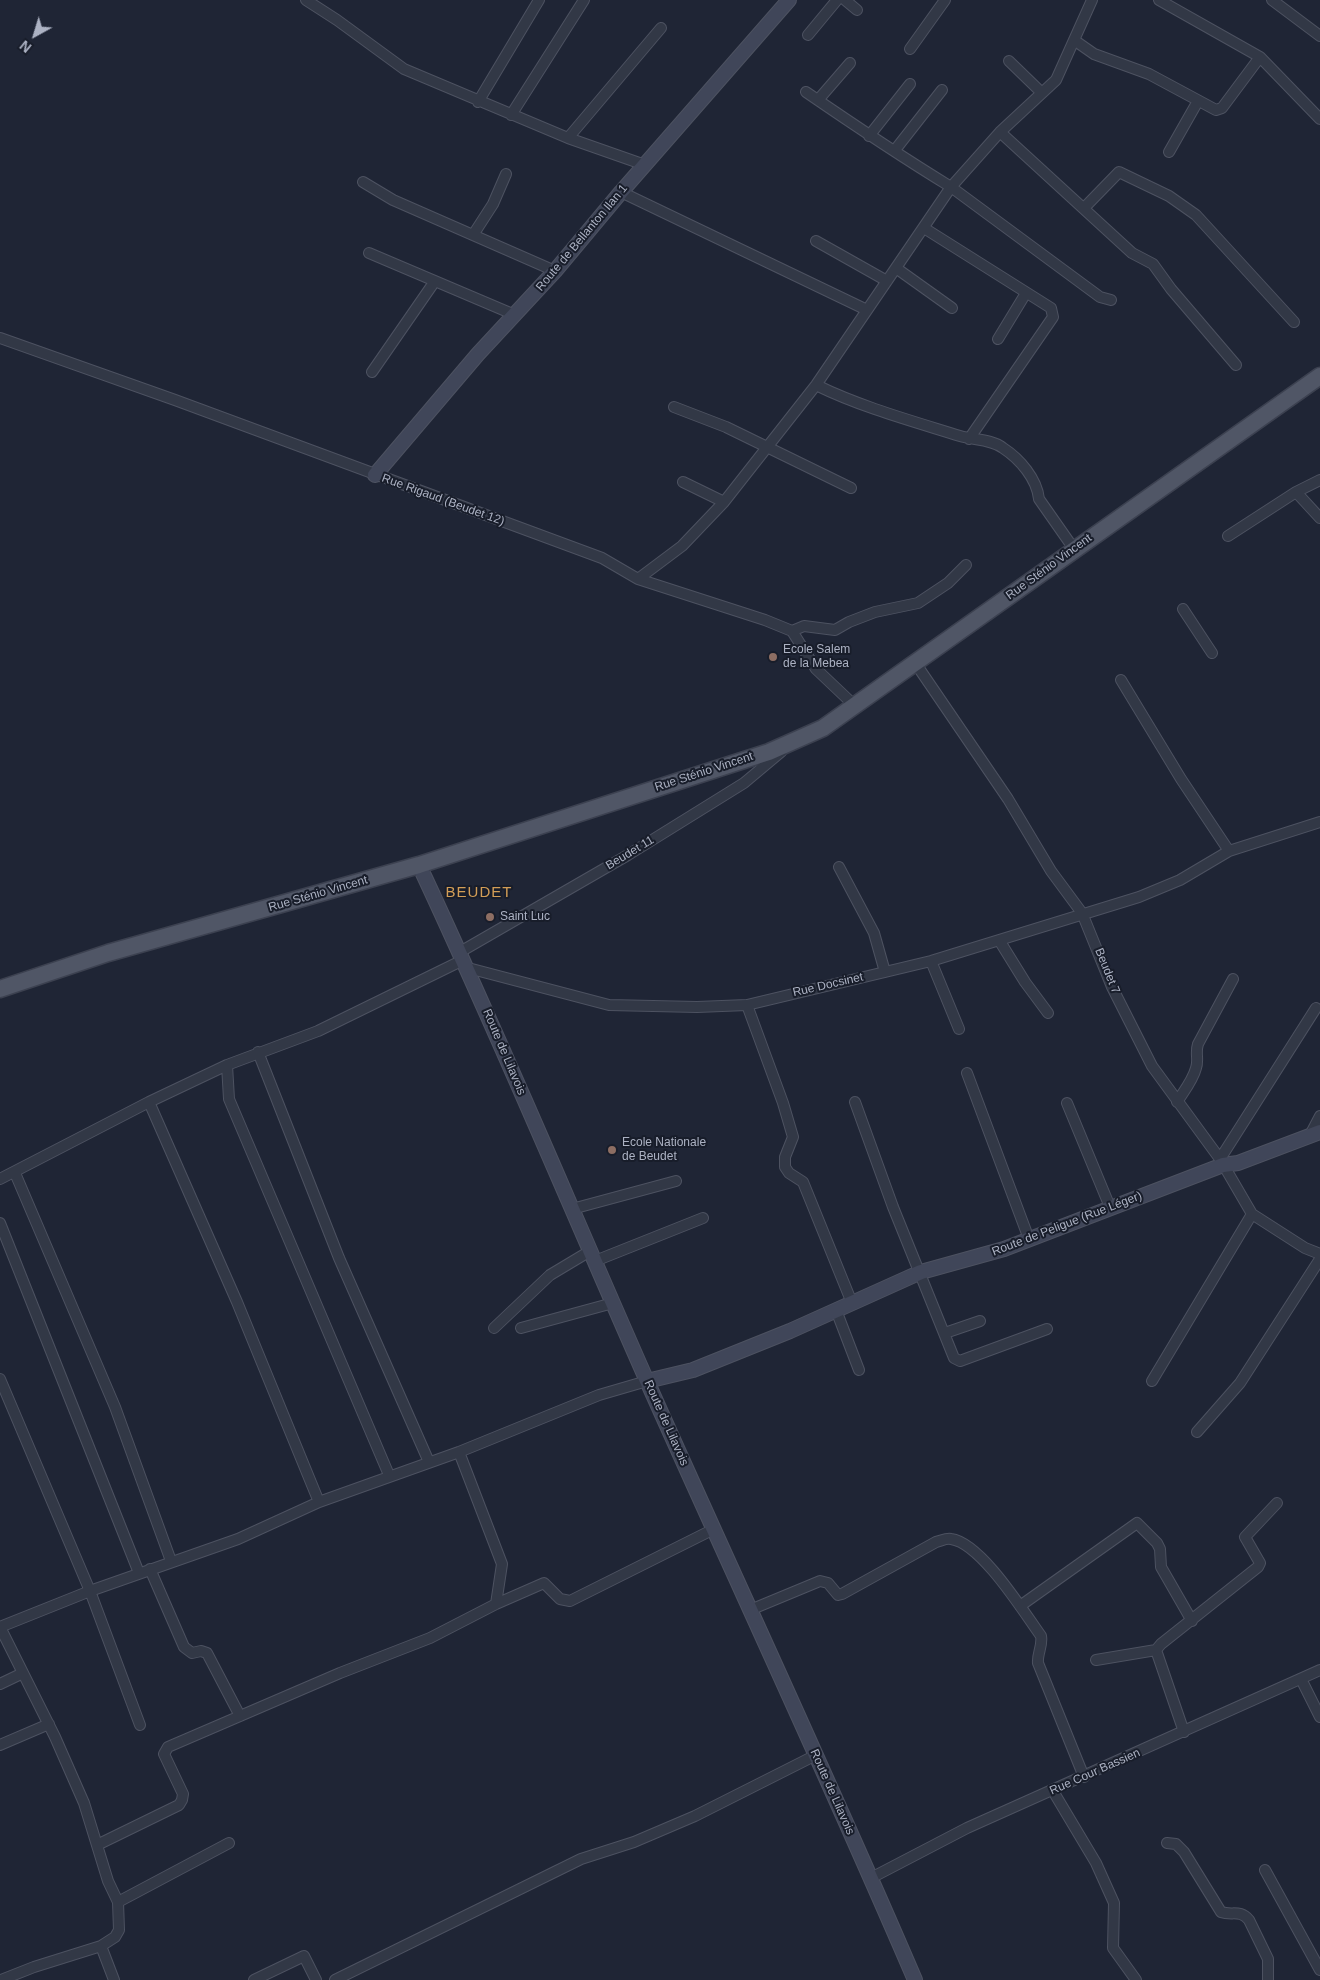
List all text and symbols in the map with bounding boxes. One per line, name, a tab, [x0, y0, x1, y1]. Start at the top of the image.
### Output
north arrow	[10, 10, 60, 60]
text: N	[17, 37, 35, 56]
street label: Route de Bellanton Ilan 1	[533, 182, 631, 294]
street label: Rue Rigaud (Beudet 12)	[380, 471, 506, 529]
street label: Rue Sténio Vincent	[1003, 531, 1095, 603]
place label: Ecole Salem de la Mebea	[783, 643, 850, 671]
marker: Ecole Salem de la Mebea	[767, 651, 779, 663]
street label: Rue Sténio Vincent	[653, 749, 755, 795]
street label: Beudet 11	[603, 833, 657, 873]
street label: Rue Sténio Vincent	[267, 873, 369, 915]
district label: BEUDET	[445, 884, 513, 902]
place label: Saint Luc	[500, 910, 550, 924]
marker: Saint Luc	[484, 911, 496, 923]
street label: Beudet 7	[1091, 946, 1123, 996]
street label: Rue Docsinet	[791, 970, 865, 1000]
street label: Route de Lilavois	[479, 1007, 529, 1097]
place label: Ecole Nationale de Beudet	[622, 1136, 706, 1164]
marker: Ecole Nationale de Beudet	[606, 1144, 618, 1156]
street label: Route de Peligue (Rue Léger)	[990, 1189, 1144, 1259]
street label: Route de Lilavois	[641, 1378, 691, 1468]
street label: Rue Cour Bassien	[1048, 1746, 1142, 1798]
street label: Route de Lilavois	[807, 1747, 857, 1837]

